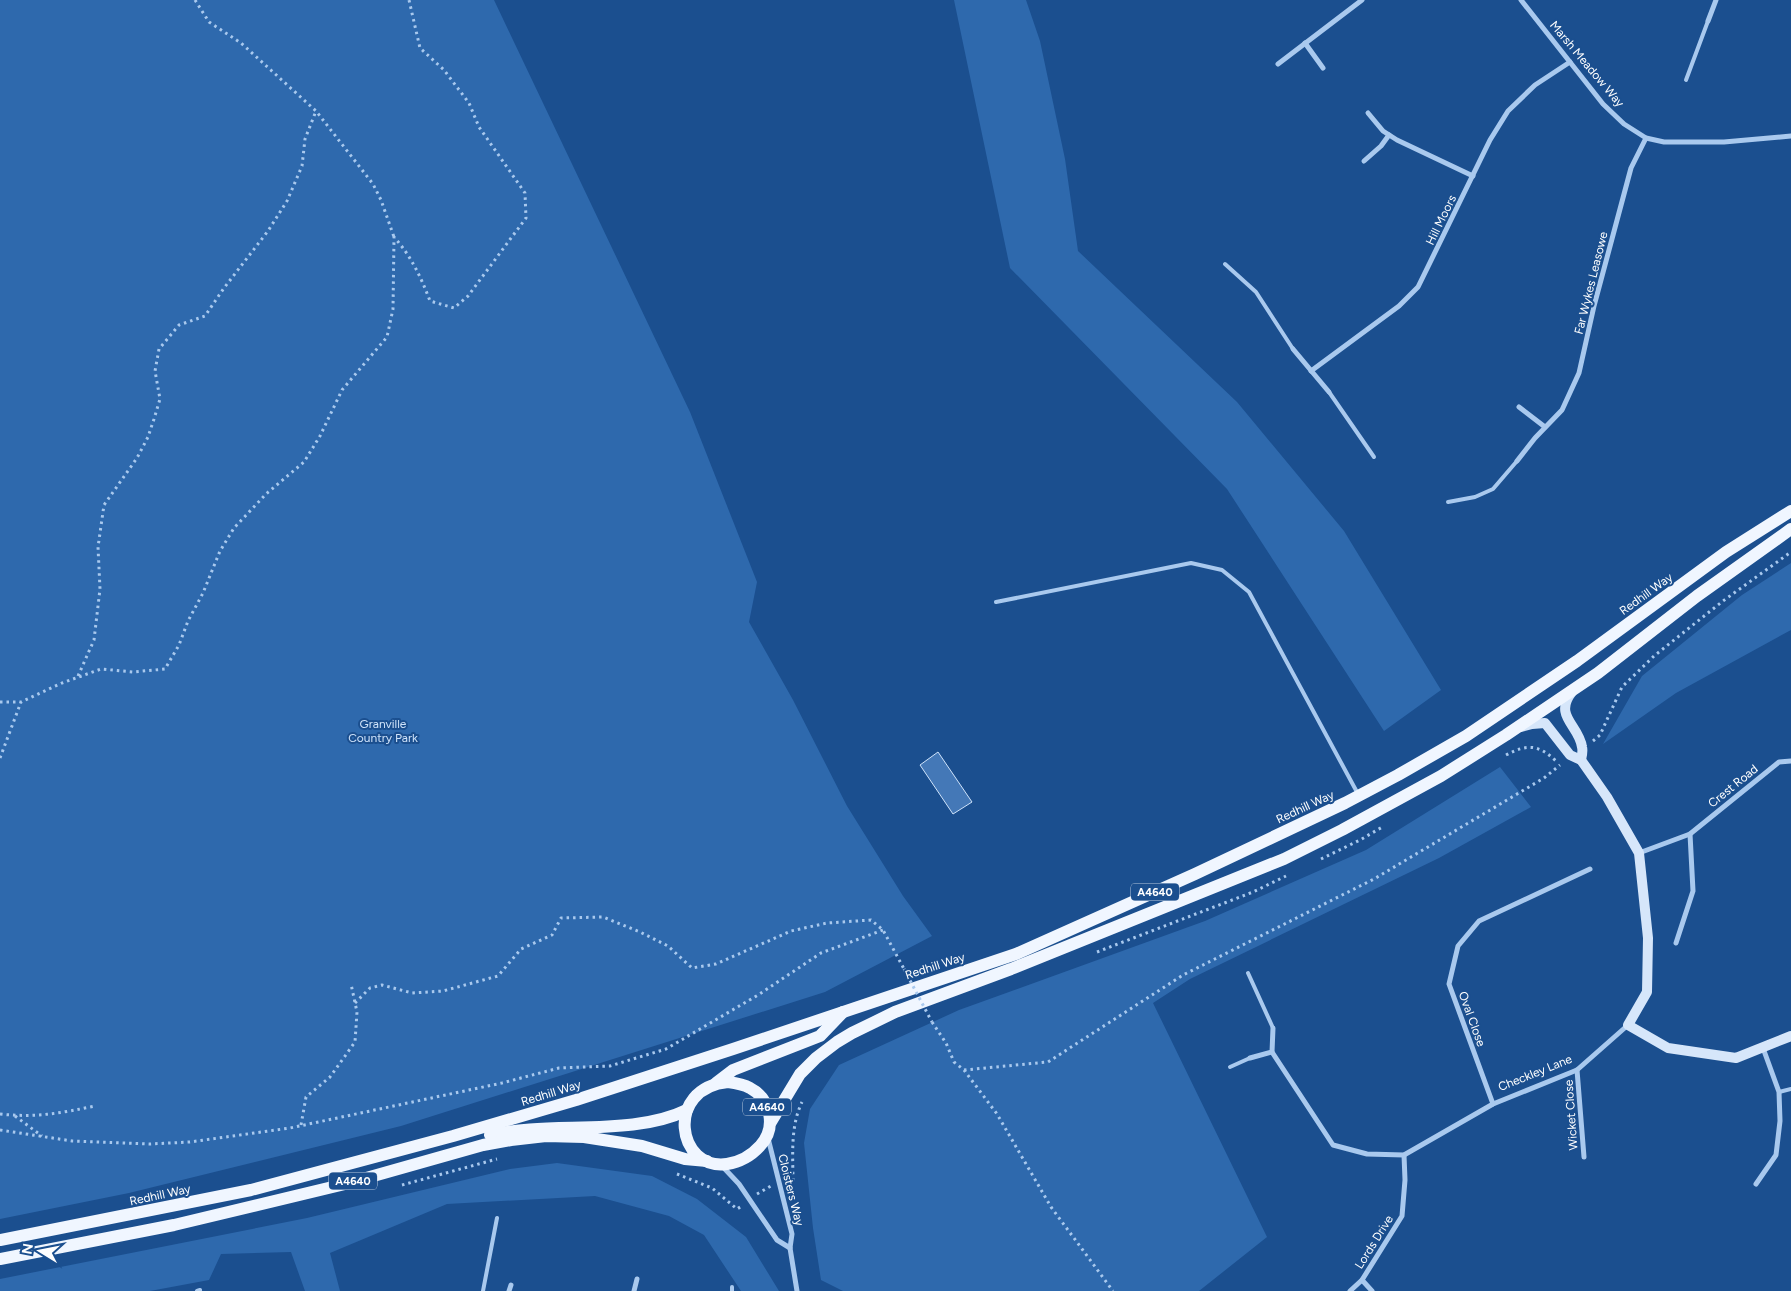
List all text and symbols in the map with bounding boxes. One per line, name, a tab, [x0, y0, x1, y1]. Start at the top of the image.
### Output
street label: Marsh Meadow Way	[1547, 18, 1628, 110]
street label: Hill Moors	[1423, 192, 1459, 247]
street label: Far Wykes Leasowe	[1571, 230, 1611, 336]
street label: Redhill Way	[1617, 570, 1676, 618]
park label: Granville Country Park	[348, 717, 418, 745]
street label: Crest Road	[1705, 762, 1761, 810]
street label: Redhill Way	[1274, 787, 1337, 826]
road number: A4640	[1131, 884, 1179, 900]
street label: Redhill Way	[903, 950, 967, 982]
street label: Oval Close	[1456, 990, 1489, 1049]
street label: Checkley Lane	[1496, 1052, 1574, 1094]
street label: Redhill Way	[519, 1077, 583, 1109]
street label: Wicket Close	[1562, 1079, 1580, 1151]
road number: A4640	[743, 1098, 791, 1116]
street label: Cloisters Way	[775, 1153, 807, 1228]
road number: A4640	[329, 1172, 377, 1190]
street label: Redhill Way	[128, 1182, 193, 1208]
street label: Lords Drive	[1352, 1212, 1396, 1271]
north arrow	[15, 1226, 65, 1276]
text: N	[18, 1242, 37, 1256]

